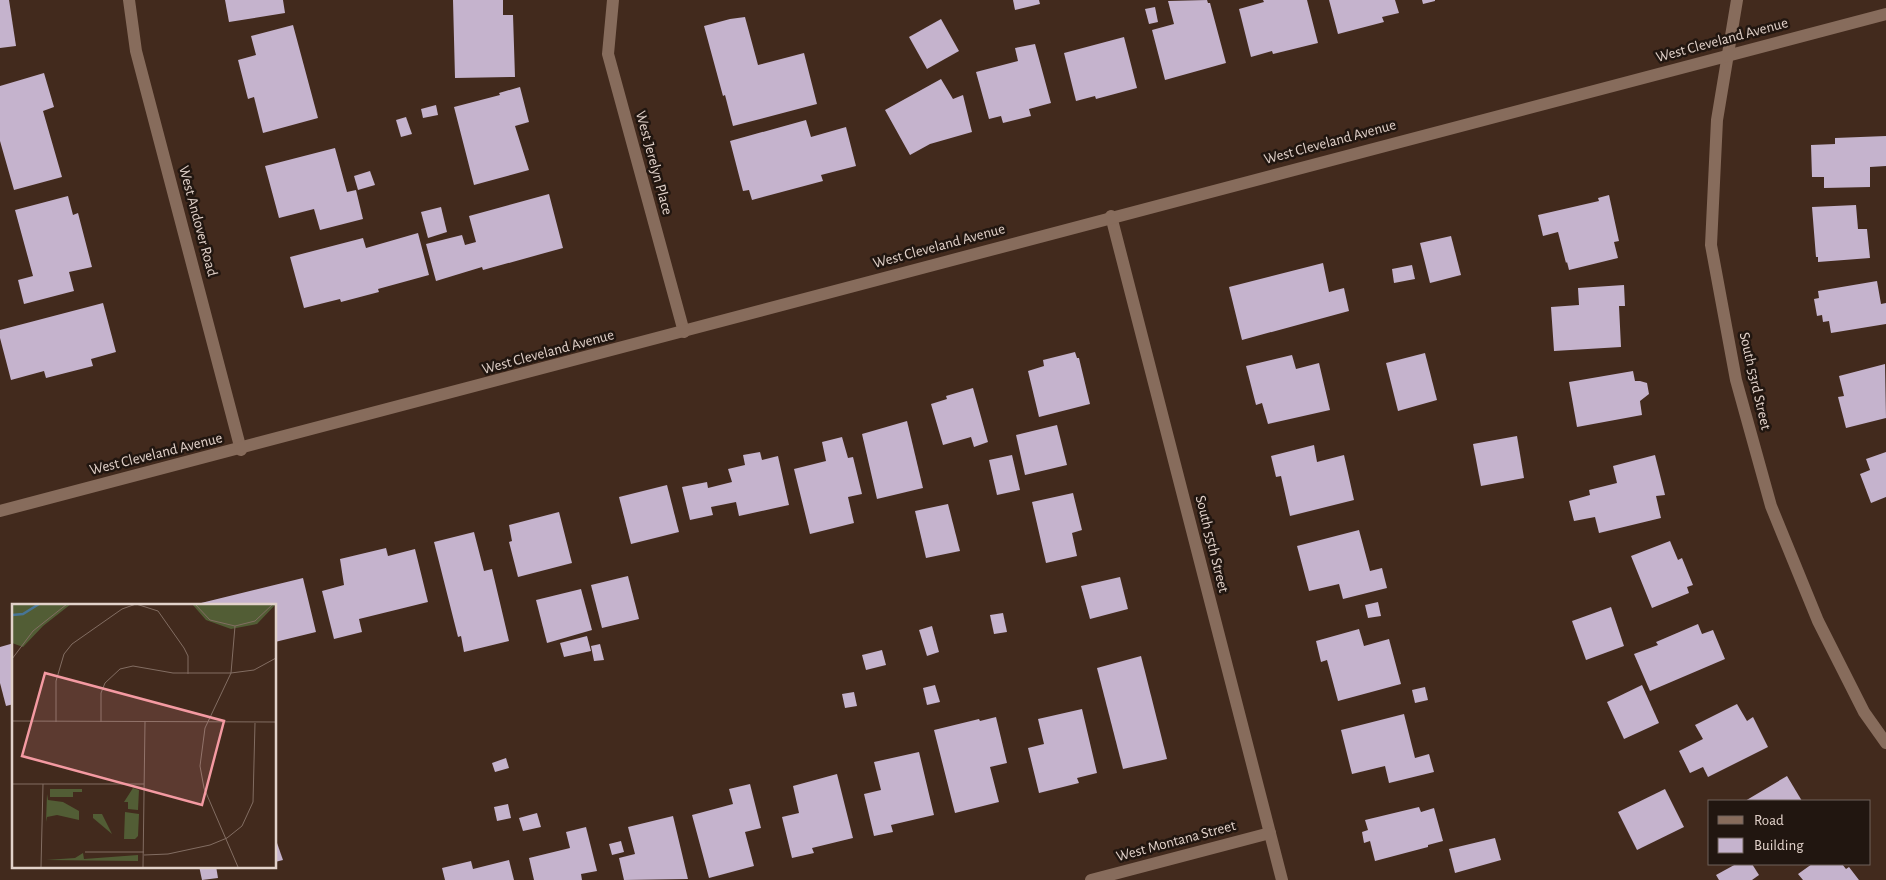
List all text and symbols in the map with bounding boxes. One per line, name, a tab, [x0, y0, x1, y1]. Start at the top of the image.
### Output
street label: West Cleveland Avenue	[1654, 15, 1790, 65]
street label: West Jerelyn Place	[633, 109, 675, 217]
street label: West Cleveland Avenue	[1262, 117, 1398, 167]
street label: West Andover Road	[176, 164, 220, 278]
street label: West Cleveland Avenue	[871, 221, 1007, 271]
street label: West Cleveland Avenue	[480, 327, 616, 377]
street label: South 53rd Street	[1736, 331, 1774, 431]
street label: West Cleveland Avenue	[88, 430, 224, 478]
street label: South 55th Street	[1193, 494, 1231, 594]
inset map	[12, 604, 276, 868]
legend	[1708, 800, 1871, 865]
text: Road	[1754, 813, 1784, 828]
street label: West Montana Street	[1115, 818, 1238, 864]
text: Building	[1754, 838, 1804, 853]

